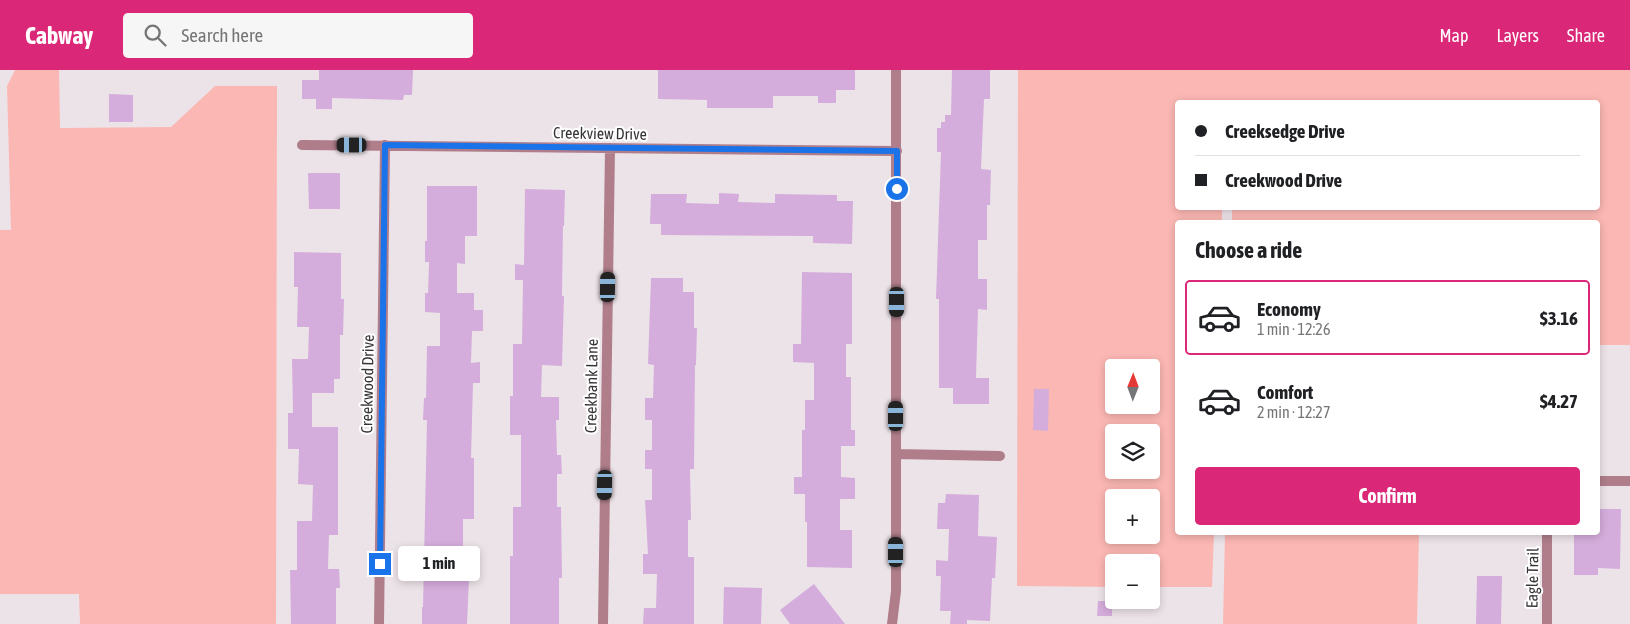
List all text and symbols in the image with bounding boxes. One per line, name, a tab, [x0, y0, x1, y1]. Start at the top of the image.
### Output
search box	[123, 13, 473, 58]
icon: search	[141, 21, 169, 49]
text: Cabway	[25, 22, 93, 49]
text: Search here	[181, 24, 263, 46]
text: Map	[1439, 25, 1468, 46]
text: Layers	[1496, 25, 1539, 46]
text: Share	[1567, 25, 1605, 46]
text: Creeksedge Drive	[1225, 120, 1345, 142]
street label: Creekview Drive	[553, 123, 647, 143]
car	[337, 138, 367, 153]
text: Creekwood Drive	[1225, 169, 1342, 191]
route start	[886, 178, 908, 200]
text: Choose a ride	[1195, 237, 1302, 263]
car	[600, 272, 615, 302]
car	[889, 287, 904, 317]
icon: car	[1197, 295, 1242, 340]
text: Economy	[1257, 298, 1321, 320]
text: $3.16	[1540, 307, 1578, 329]
text: 1 min · 12:26	[1257, 320, 1330, 338]
street label: Creekwood Drive	[357, 335, 377, 433]
street label: Creekbank Lane	[581, 339, 601, 433]
north arrow	[1105, 359, 1160, 414]
map controls	[1105, 359, 1160, 609]
icon: car	[1197, 378, 1242, 423]
text: Comfort	[1257, 381, 1313, 403]
text: $4.27	[1540, 390, 1578, 412]
car	[888, 401, 903, 431]
text: 2 min · 12:27	[1257, 403, 1330, 421]
button: layers	[1105, 424, 1160, 479]
button: Confirm	[1195, 467, 1580, 525]
car	[597, 470, 612, 500]
button: +	[1105, 489, 1160, 544]
car	[888, 537, 903, 567]
callout: 1 min	[398, 546, 480, 582]
street label: Eagle Trail	[1522, 547, 1543, 608]
route end	[369, 553, 391, 575]
text: 1 min	[423, 554, 455, 572]
button: −	[1105, 554, 1160, 609]

